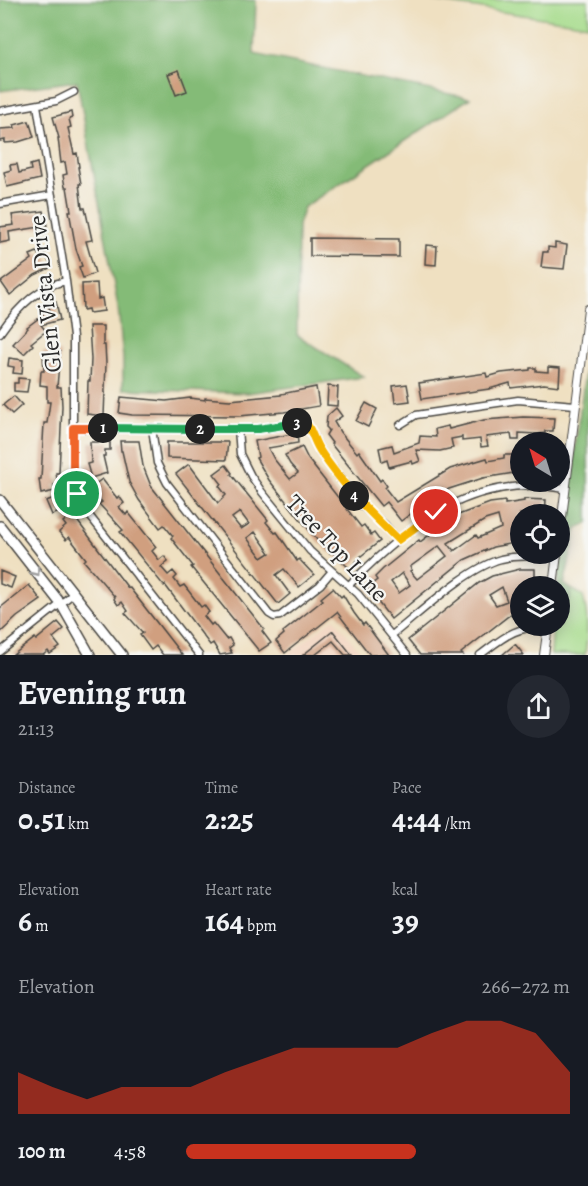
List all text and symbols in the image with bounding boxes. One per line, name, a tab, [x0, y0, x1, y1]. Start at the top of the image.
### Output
street label: Glen Vista Drive	[21, 214, 69, 374]
pin: 3	[282, 408, 312, 438]
text: 3	[294, 412, 300, 434]
pin: 1	[88, 413, 118, 443]
pin: 2	[185, 414, 215, 444]
text: 1	[100, 417, 106, 439]
text: 2	[196, 418, 204, 440]
north arrow	[510, 432, 570, 492]
map controls	[510, 432, 570, 636]
pin	[51, 468, 102, 519]
icon: arrive	[60, 477, 93, 510]
pin: 4	[339, 481, 369, 511]
text: 4	[350, 485, 358, 507]
pin	[410, 486, 461, 537]
street label: Tree Top Lane	[279, 487, 395, 609]
icon: check	[419, 495, 452, 528]
button: locate	[510, 504, 570, 564]
one-way arrow	[28, 565, 39, 576]
button: layers	[510, 576, 570, 636]
text: Evening run	[18, 670, 187, 715]
button: share	[507, 675, 570, 738]
text: 21:13	[18, 715, 54, 742]
text: Distance	[18, 777, 75, 799]
text: Time	[205, 777, 238, 799]
text: Pace	[392, 777, 422, 799]
text: 0.51	[18, 799, 65, 839]
text: 2:25	[205, 799, 254, 839]
text: 4:44	[392, 799, 441, 839]
text: km	[65, 813, 89, 835]
text: /km	[441, 813, 471, 835]
text: Elevation	[18, 879, 79, 901]
text: Heart rate	[205, 879, 272, 901]
text: kcal	[392, 879, 418, 901]
text: 6	[18, 901, 32, 941]
text: 164	[205, 901, 244, 941]
text: 39	[392, 901, 419, 941]
text: m	[32, 915, 49, 937]
text: bpm	[244, 915, 277, 937]
text: Elevation	[18, 973, 95, 1000]
text: 266–272 m	[482, 973, 570, 1000]
text: 100 m	[18, 1138, 66, 1165]
text: 4:58	[114, 1138, 146, 1165]

